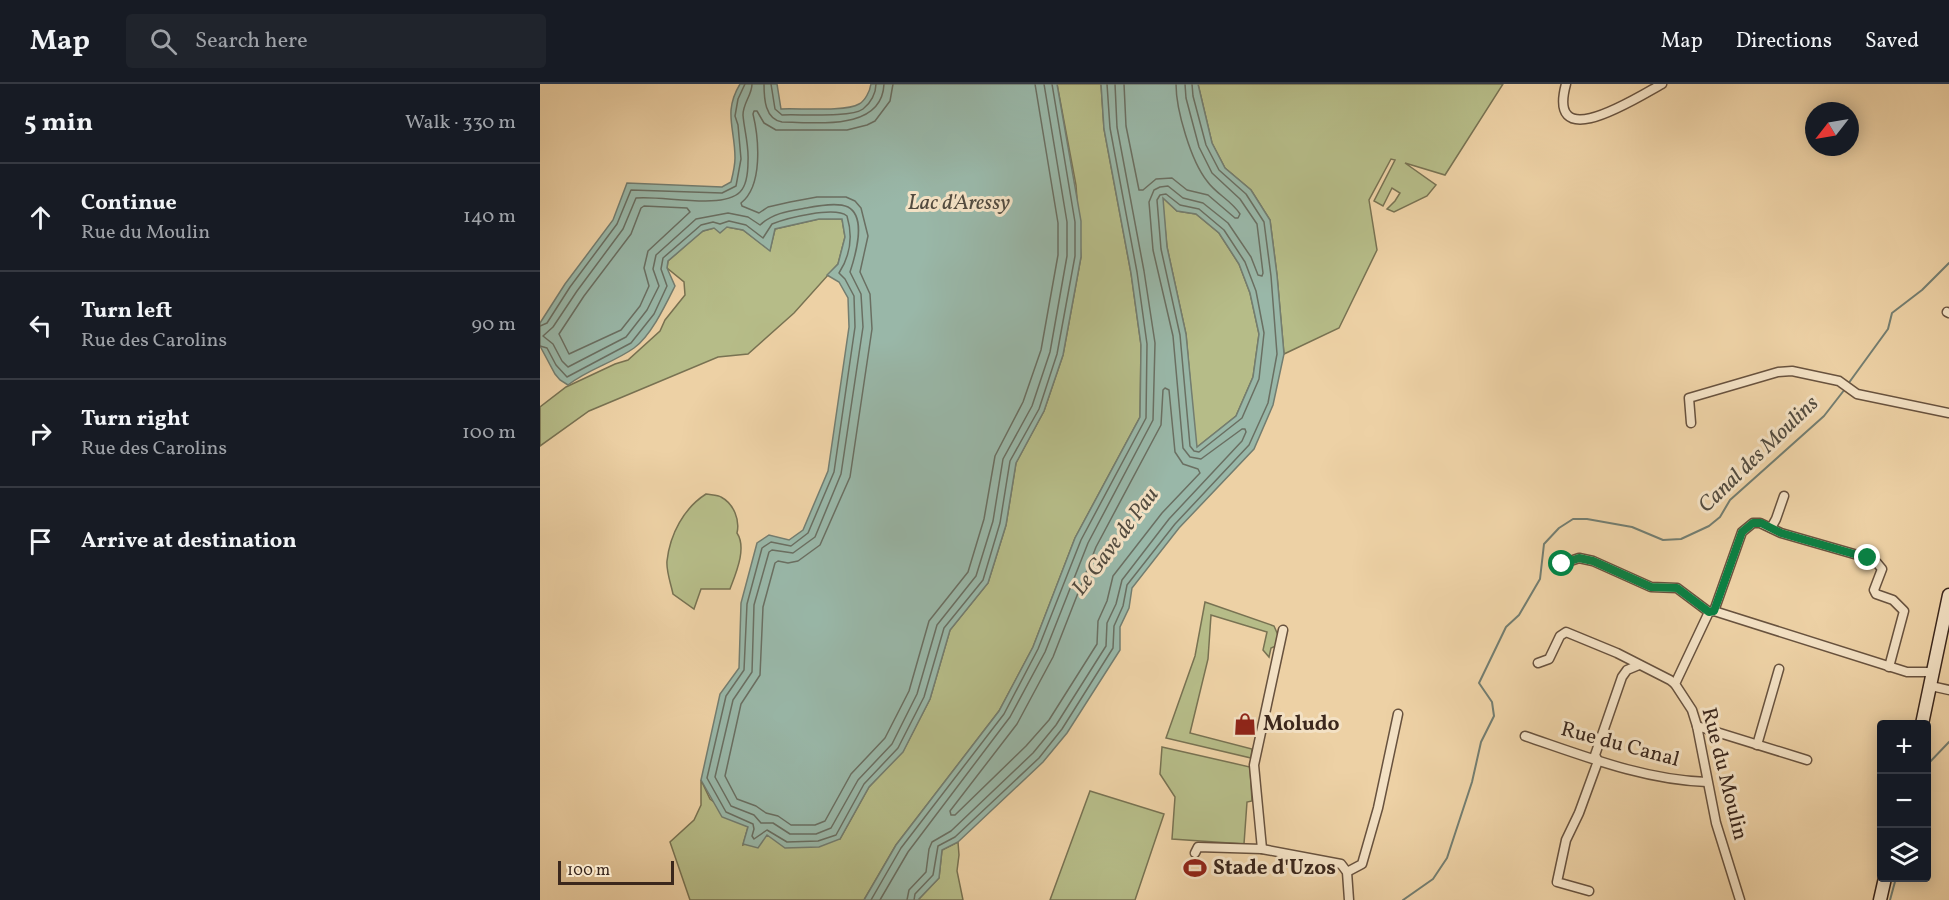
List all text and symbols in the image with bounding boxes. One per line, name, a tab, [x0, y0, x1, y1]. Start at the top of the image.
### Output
search box	[126, 14, 546, 68]
text: Map	[30, 22, 90, 61]
icon: search	[147, 25, 180, 58]
text: Search here	[195, 26, 308, 57]
text: Map	[1661, 27, 1703, 56]
text: Directions	[1736, 27, 1832, 56]
text: Saved	[1865, 27, 1919, 56]
north arrow	[1805, 102, 1859, 156]
text: 5 min	[24, 105, 93, 141]
text: Walk · 330 m	[405, 109, 516, 137]
text: Continue	[81, 188, 177, 219]
water label: Lac d'Aressy	[908, 188, 1010, 219]
icon: ahead	[24, 201, 57, 234]
text: 140 m	[463, 203, 516, 231]
text: Rue du Moulin	[81, 219, 210, 247]
text: Turn left	[81, 296, 172, 327]
icon: left	[24, 309, 57, 342]
text: 90 m	[472, 311, 516, 339]
text: Rue des Carolins	[81, 327, 227, 355]
water label: Canal des Moulins	[1692, 389, 1826, 521]
text: Turn right	[81, 404, 189, 435]
icon: right	[24, 417, 57, 450]
text: 100 m	[462, 419, 516, 447]
text: Rue des Carolins	[81, 435, 227, 463]
water label: Le Gave de Pau	[1065, 481, 1167, 603]
icon: arrive	[24, 525, 57, 558]
text: Arrive at destination	[81, 526, 297, 557]
route end	[1854, 544, 1880, 570]
route start	[1548, 550, 1574, 576]
street label: Rue du Moulin	[1694, 705, 1754, 843]
place label: Moludo	[1263, 710, 1340, 739]
shop icon: Moludo	[1232, 711, 1258, 737]
street label: Rue du Canal	[1557, 715, 1683, 775]
map controls	[1877, 720, 1931, 882]
button: +	[1877, 720, 1931, 774]
button: −	[1877, 774, 1931, 828]
button: layers	[1877, 828, 1931, 882]
place label: Stade d'Uzos	[1213, 854, 1336, 883]
sports icon: Stade d'Uzos	[1182, 855, 1208, 881]
scale bar	[558, 858, 674, 886]
text: 100 m	[567, 860, 610, 882]

